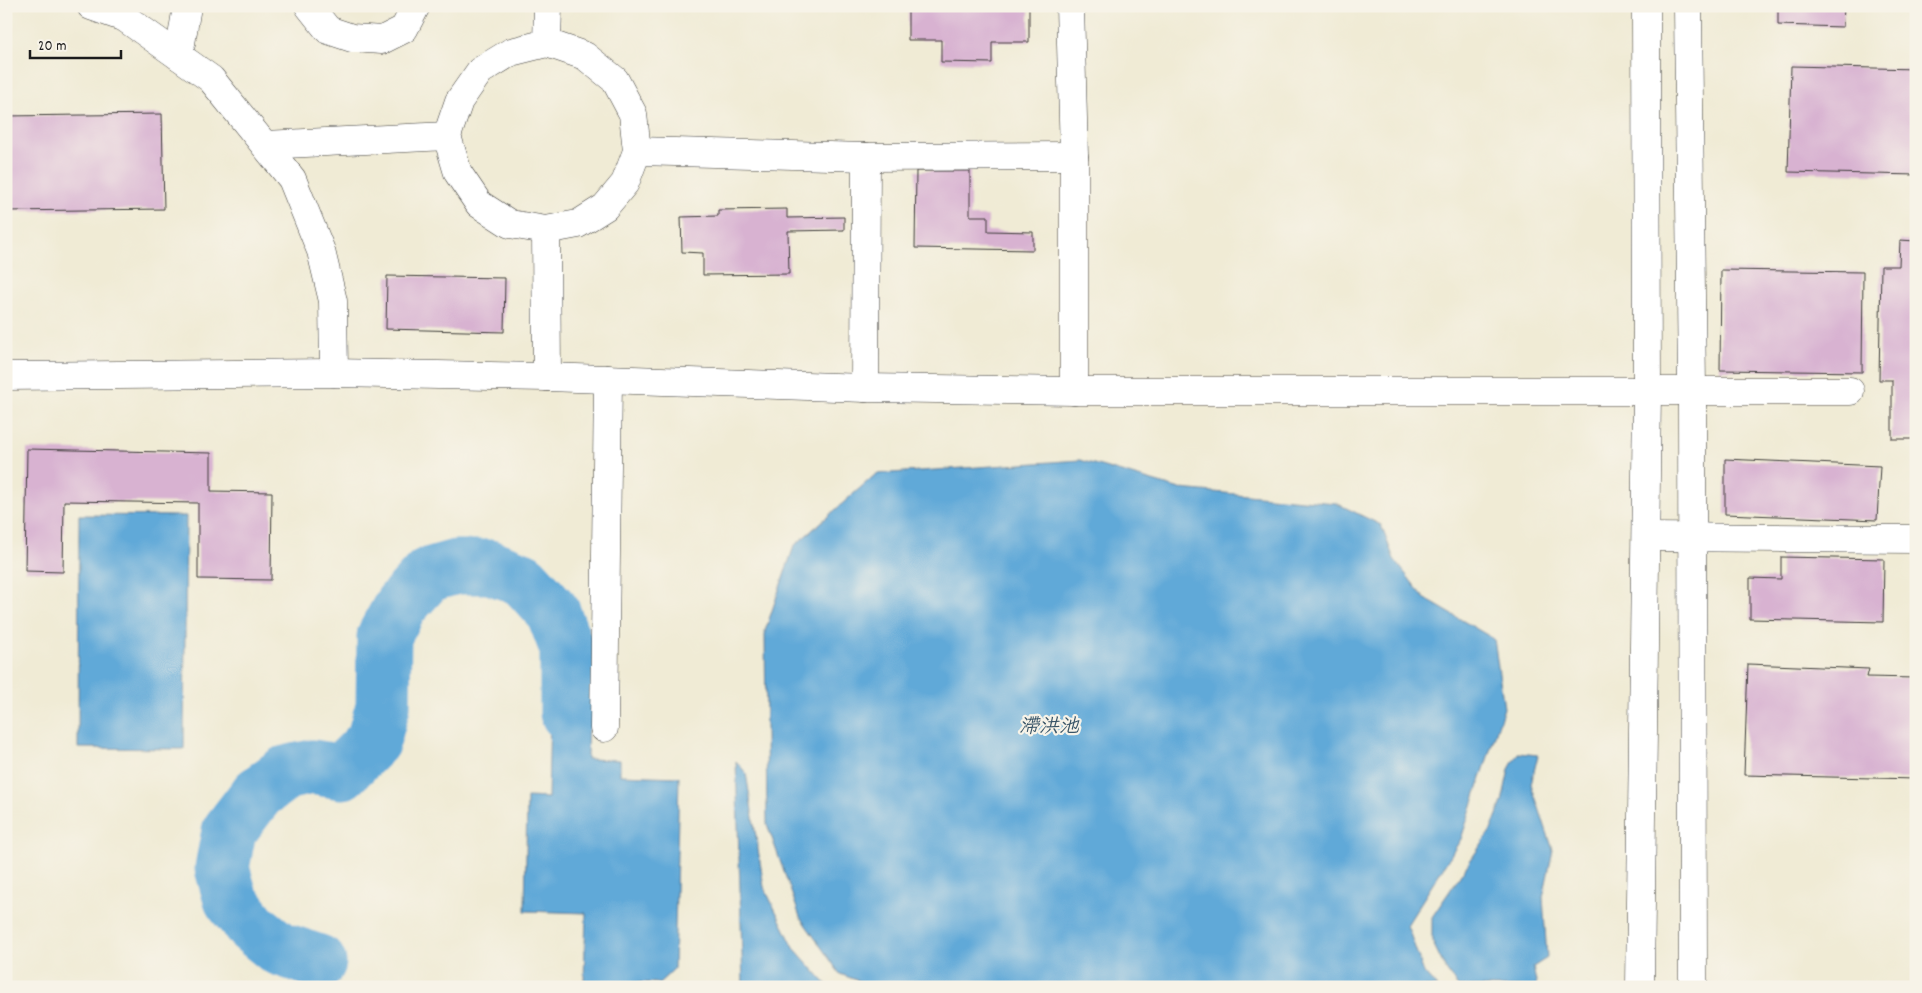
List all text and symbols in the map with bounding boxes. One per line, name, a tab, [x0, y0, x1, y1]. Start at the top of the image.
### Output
scale bar	[30, 28, 121, 60]
text: 20 m	[38, 36, 66, 58]
water label: 滯洪池	[1019, 714, 1080, 742]

